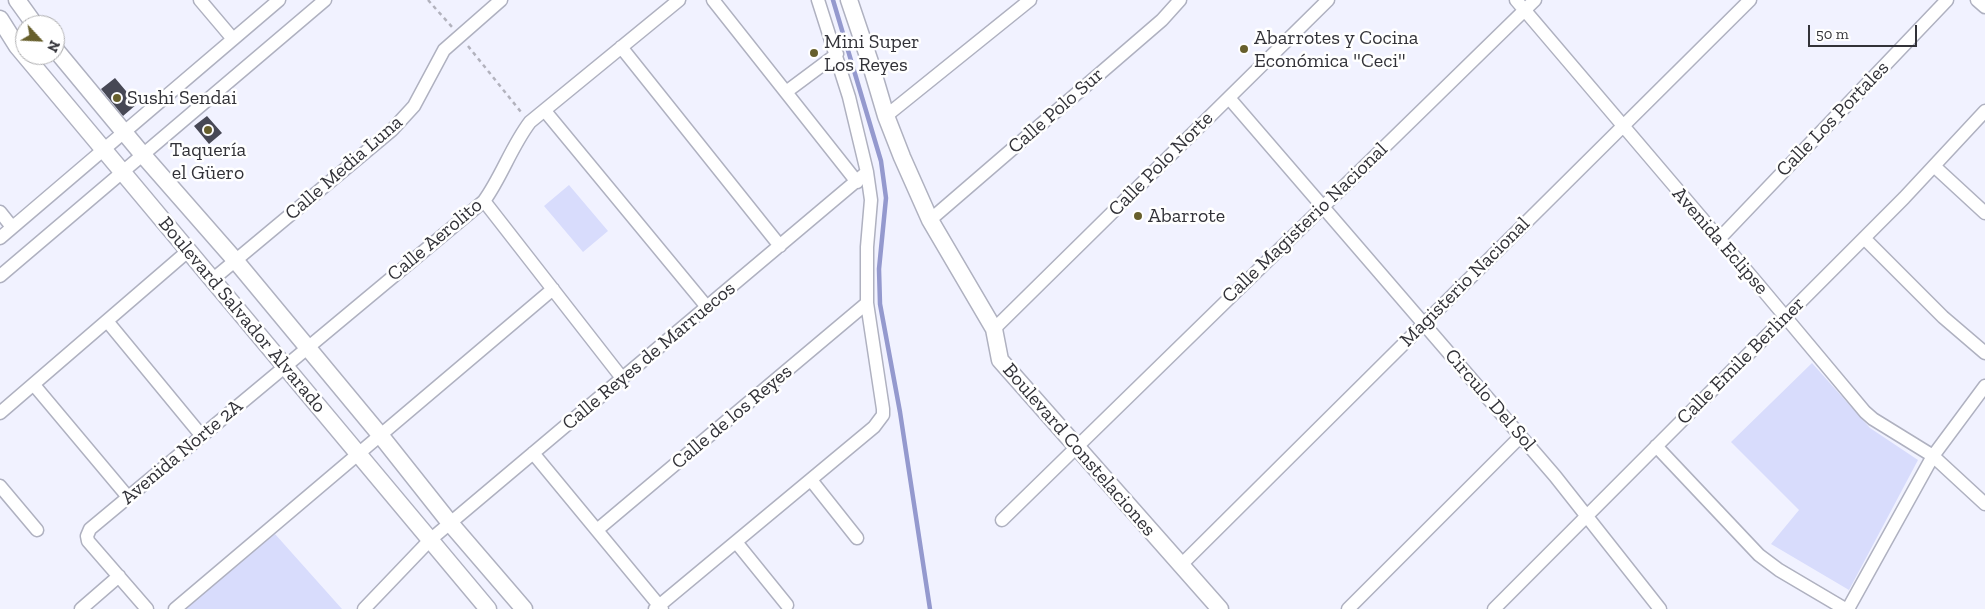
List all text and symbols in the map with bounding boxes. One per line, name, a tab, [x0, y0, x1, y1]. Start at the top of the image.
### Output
north arrow	[15, 15, 65, 65]
scale bar	[1810, 15, 1919, 47]
text: 50 m	[1816, 25, 1849, 43]
place label: Abarrotes y Cocina Económica ''Ceci''	[1254, 26, 1418, 73]
place label: Mini Super Los Reyes	[824, 30, 920, 77]
text: N	[43, 38, 63, 55]
marker: Abarrotes y Cocina Económica ''Ceci''	[1238, 43, 1250, 55]
marker: Mini Super Los Reyes	[808, 47, 820, 59]
street label: Calle Los Portales	[1772, 56, 1894, 182]
street label: Calle Polo Sur	[1003, 63, 1109, 159]
place label: Sushi Sendai	[127, 86, 237, 110]
marker: Sushi Sendai	[111, 92, 123, 104]
street label: Calle Polo Norte	[1104, 107, 1218, 221]
street label: Calle Media Luna	[280, 111, 408, 225]
marker: Taquería el Güero	[202, 124, 214, 136]
place label: Taquería el Güero	[170, 138, 246, 185]
street label: Calle Magisterio Nacional	[1217, 138, 1393, 308]
street label: Avenida Eclipse	[1667, 182, 1773, 300]
street label: Calle Aerolito	[383, 193, 487, 287]
place label: Abarrote	[1148, 204, 1225, 228]
marker: Abarrote	[1132, 210, 1144, 222]
street label: Boulevard Salvador Alvarado	[153, 212, 331, 418]
street label: Magisterio Nacional	[1395, 212, 1535, 352]
street label: Calle Reyes de Marruecos	[558, 277, 740, 435]
street label: Calle Emile Berliner	[1672, 292, 1810, 430]
street label: Circulo Del Sol	[1439, 344, 1541, 456]
street label: Boulevard Constelaciones	[997, 359, 1161, 541]
street label: Calle de los Reyes	[667, 360, 797, 474]
street label: Avenida Norte 2A	[116, 394, 248, 510]

